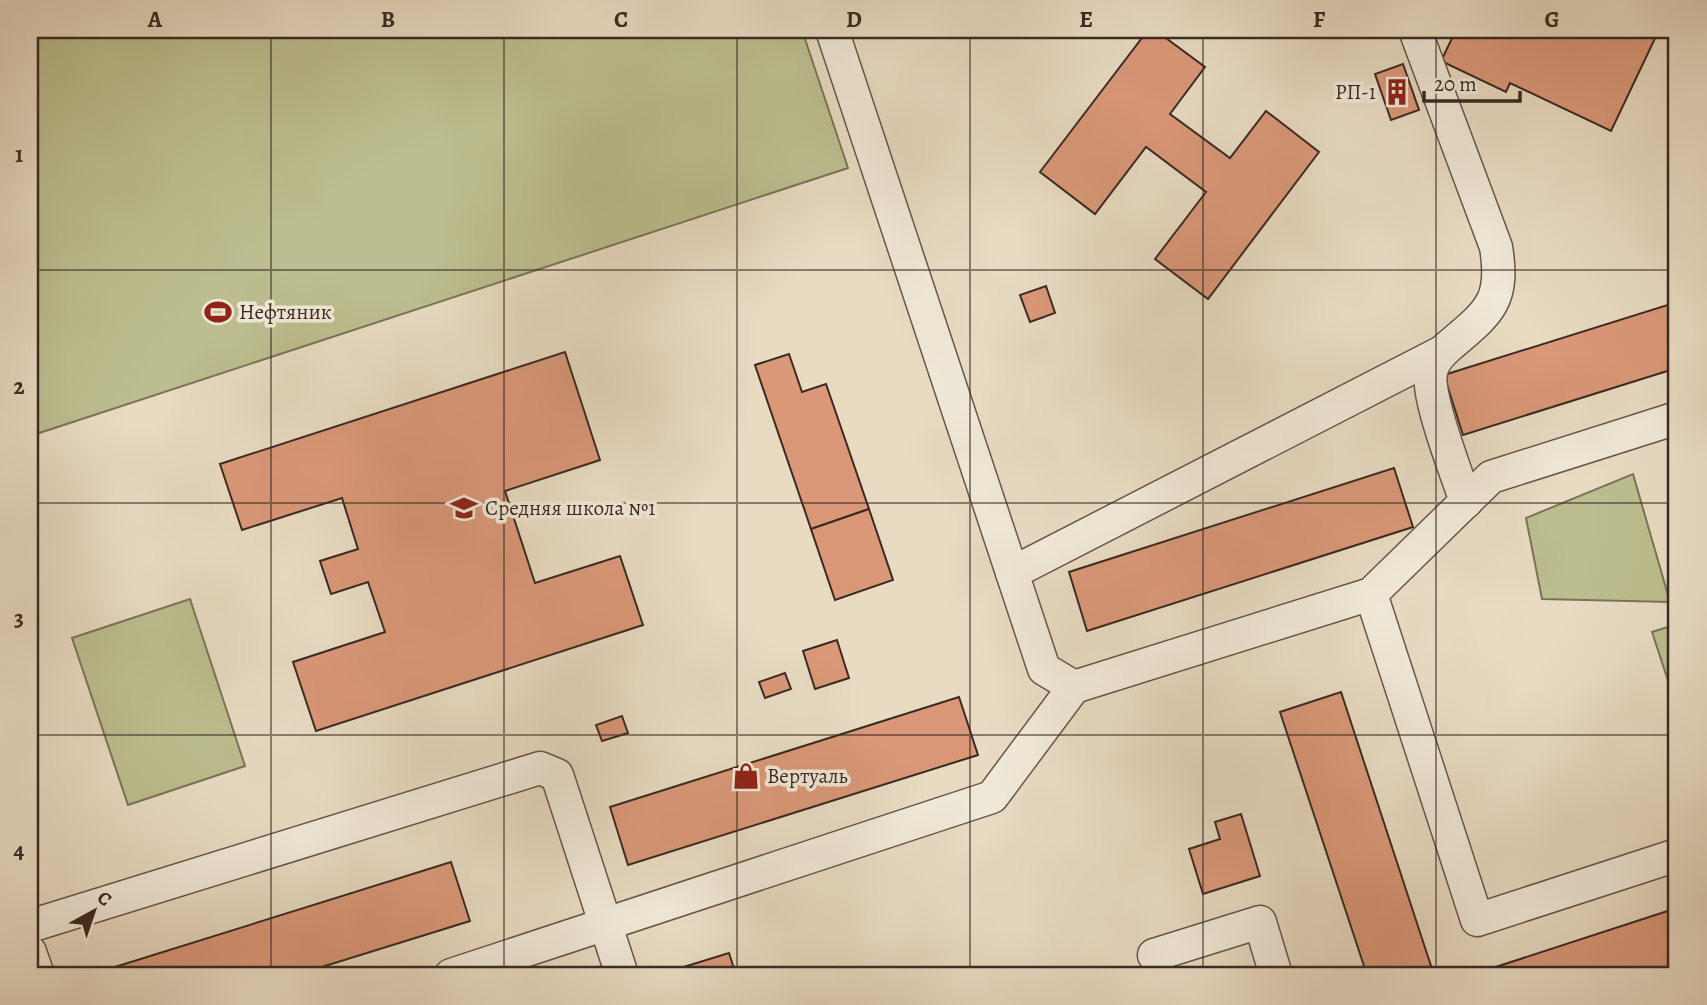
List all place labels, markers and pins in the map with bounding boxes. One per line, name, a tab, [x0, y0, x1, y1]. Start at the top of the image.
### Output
building icon: РП-1	[1382, 77, 1412, 107]
place label: РП-1	[1335, 78, 1376, 106]
sports icon: Нефтяник	[203, 297, 233, 327]
place label: Нефтяник	[239, 298, 332, 326]
school or university icon: Средняя школа №1	[449, 493, 479, 523]
place label: Средняя школа №1	[485, 494, 655, 522]
shop icon: Вертуаль	[731, 761, 761, 791]
place label: Вертуаль	[767, 762, 848, 790]

